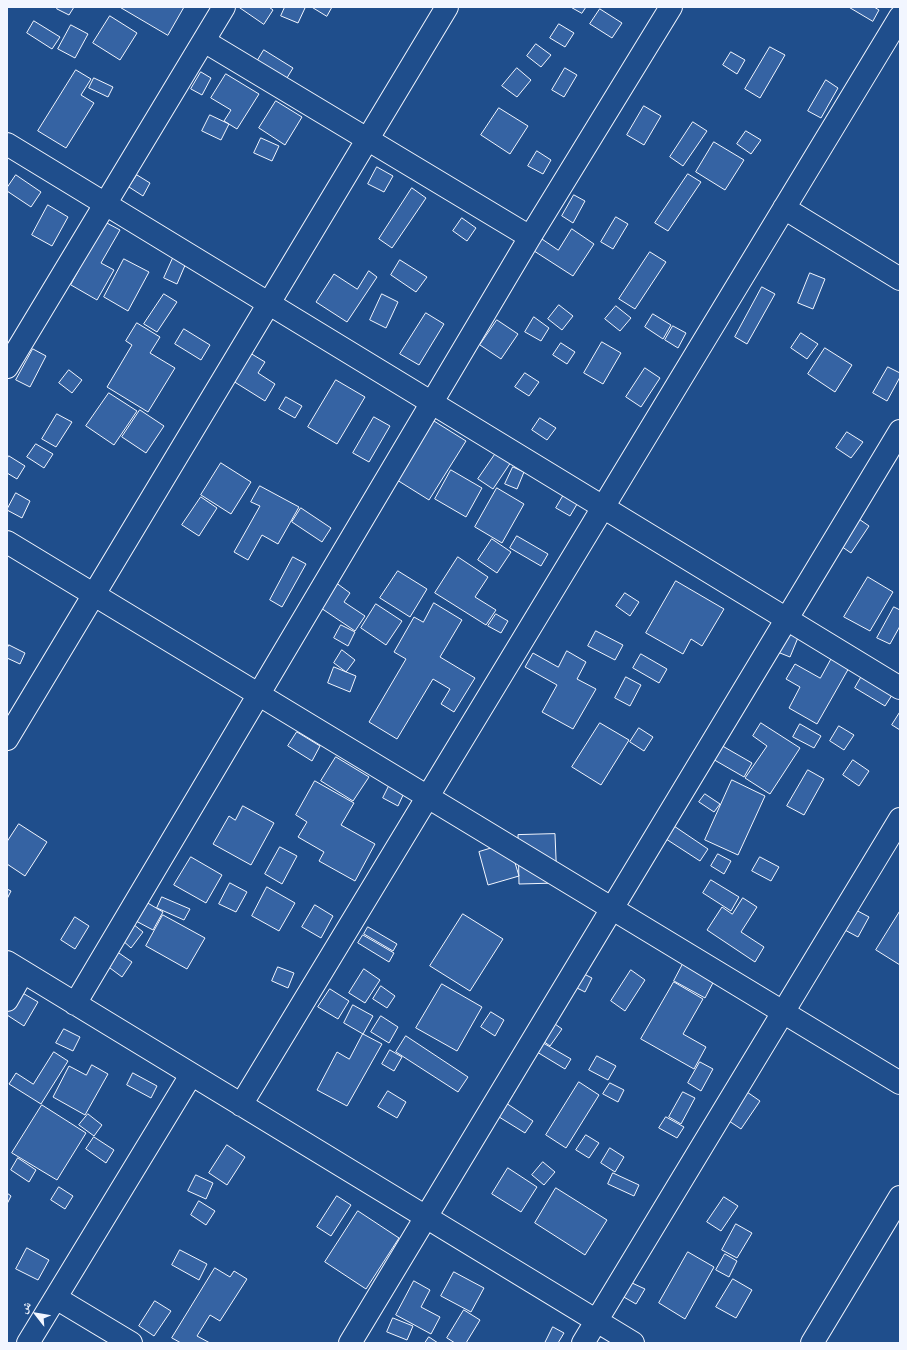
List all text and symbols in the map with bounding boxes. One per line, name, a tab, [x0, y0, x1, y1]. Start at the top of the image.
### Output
north arrow	[16, 1294, 56, 1334]
text: ش	[17, 1299, 34, 1316]

